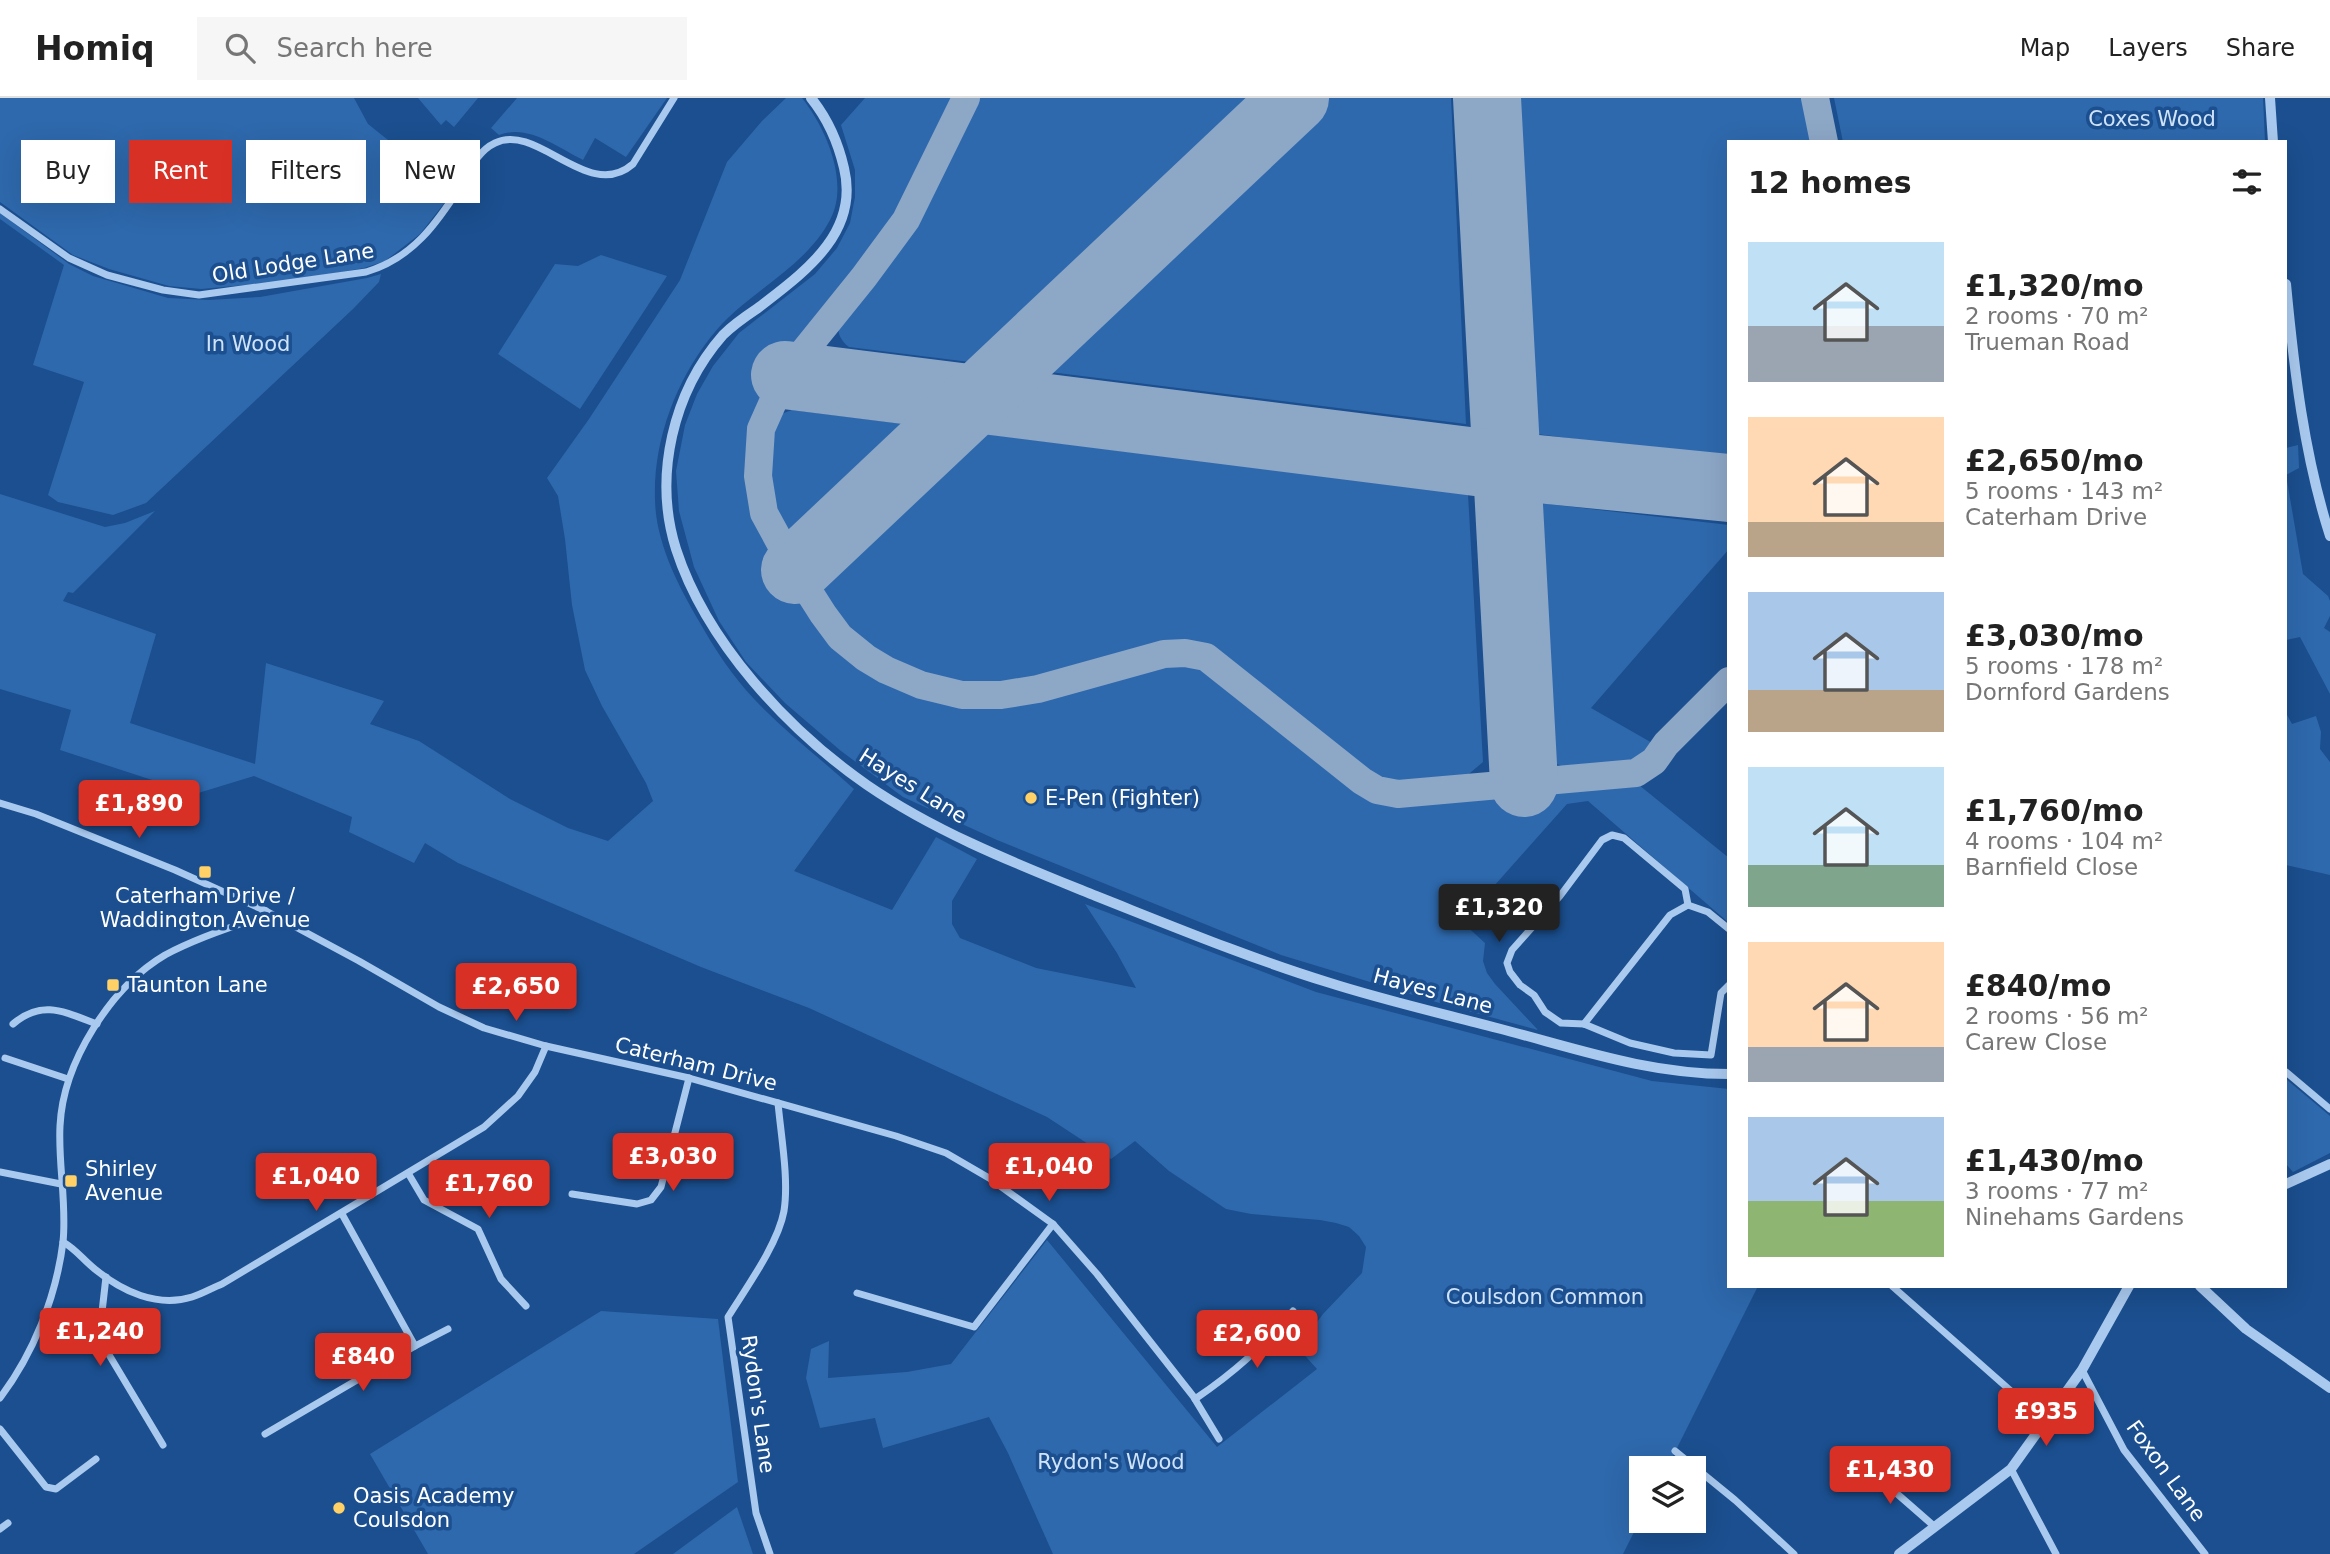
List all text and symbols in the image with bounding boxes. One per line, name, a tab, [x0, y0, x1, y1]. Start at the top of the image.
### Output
search box	[197, 17, 687, 80]
text: Homiq	[35, 29, 155, 68]
icon: search	[221, 29, 259, 67]
text: Search here	[277, 33, 433, 63]
text: Map	[2020, 34, 2070, 62]
text: Layers	[2108, 34, 2188, 62]
text: Share	[2226, 34, 2295, 62]
park label: Coxes Wood	[2088, 107, 2216, 131]
chip: Buy	[21, 140, 115, 203]
chip: Rent	[129, 140, 232, 203]
chip: Filters	[246, 140, 366, 203]
chip: New	[380, 140, 480, 203]
icon: filters	[2228, 163, 2266, 201]
text: 12 homes	[1748, 165, 1912, 200]
street label: Old Lodge Lane	[210, 238, 376, 288]
text: £1,320/mo	[1965, 268, 2144, 303]
icon: home	[1804, 270, 1888, 354]
text: 2 rooms · 70 m²	[1965, 303, 2149, 329]
text: Trueman Road	[1965, 329, 2130, 355]
park label: In Wood	[206, 332, 290, 356]
text: £2,650/mo	[1965, 443, 2144, 478]
icon: home	[1804, 445, 1888, 529]
text: 5 rooms · 143 m²	[1965, 478, 2163, 504]
text: Caterham Drive	[1965, 504, 2147, 530]
text: £3,030/mo	[1965, 618, 2144, 653]
icon: home	[1804, 620, 1888, 704]
text: 5 rooms · 178 m²	[1965, 653, 2163, 679]
text: Dornford Gardens	[1965, 679, 2170, 705]
street label: Hayes Lane	[855, 743, 971, 829]
pin: £1,890	[82, 780, 196, 840]
place label: E-Pen (Fighter)	[1045, 786, 1200, 810]
text: £1,890	[95, 790, 183, 816]
marker: E-Pen (Fighter)	[1023, 790, 1039, 806]
text: £1,760/mo	[1965, 793, 2144, 828]
icon: home	[1804, 795, 1888, 879]
text: 4 rooms · 104 m²	[1965, 828, 2163, 854]
text: Barnfield Close	[1965, 854, 2138, 880]
marker: Caterham Drive / Waddington Avenue	[197, 864, 213, 880]
place label: Caterham Drive / Waddington Avenue	[100, 884, 310, 932]
pin: £1,320	[1442, 884, 1556, 944]
text: £1,320	[1455, 894, 1543, 920]
pin: £2,650	[459, 964, 573, 1023]
street label: Hayes Lane	[1371, 964, 1495, 1018]
text: £840/mo	[1965, 968, 2111, 1003]
icon: home	[1804, 970, 1888, 1054]
place label: Taunton Lane	[126, 973, 268, 997]
text: £2,650	[472, 973, 560, 999]
marker: Taunton Lane	[105, 977, 121, 993]
text: 2 rooms · 56 m²	[1965, 1003, 2149, 1029]
text: Carew Close	[1965, 1029, 2107, 1055]
street label: Caterham Drive	[612, 1032, 780, 1096]
pin: £3,030	[616, 1134, 730, 1193]
text: £3,030	[629, 1143, 717, 1169]
text: £1,430/mo	[1965, 1143, 2144, 1178]
pin: £1,040	[992, 1144, 1106, 1203]
icon: home	[1804, 1145, 1888, 1229]
text: £1,040	[1005, 1153, 1093, 1179]
pin: £1,040	[259, 1154, 373, 1213]
place label: Shirley Avenue	[85, 1157, 163, 1205]
pin: £1,760	[432, 1160, 546, 1220]
text: £1,040	[272, 1163, 360, 1189]
text: £1,760	[445, 1170, 533, 1196]
marker: Shirley Avenue	[63, 1173, 79, 1189]
text: 3 rooms · 77 m²	[1965, 1178, 2149, 1204]
text: Ninehams Gardens	[1965, 1204, 2184, 1230]
park label: Coulsdon Common	[1446, 1285, 1644, 1309]
pin: £1,240	[43, 1308, 157, 1368]
pin: £2,600	[1200, 1310, 1314, 1370]
text: £1,240	[56, 1318, 144, 1344]
text: £2,600	[1213, 1320, 1301, 1346]
street label: Rydon's Lane	[736, 1333, 780, 1475]
pin: £840	[322, 1334, 404, 1393]
text: £840	[331, 1343, 395, 1369]
pin: £935	[2005, 1388, 2087, 1448]
text: £935	[2014, 1398, 2078, 1424]
street label: Foxon Lane	[2121, 1416, 2211, 1526]
pin: £1,430	[1833, 1446, 1947, 1506]
park label: Rydon's Wood	[1037, 1450, 1185, 1474]
map controls	[1629, 1456, 1706, 1533]
button: layers	[1629, 1456, 1706, 1533]
text: £1,430	[1846, 1456, 1934, 1482]
place label: Oasis Academy Coulsdon	[353, 1484, 514, 1532]
marker: Oasis Academy Coulsdon	[331, 1500, 347, 1516]

